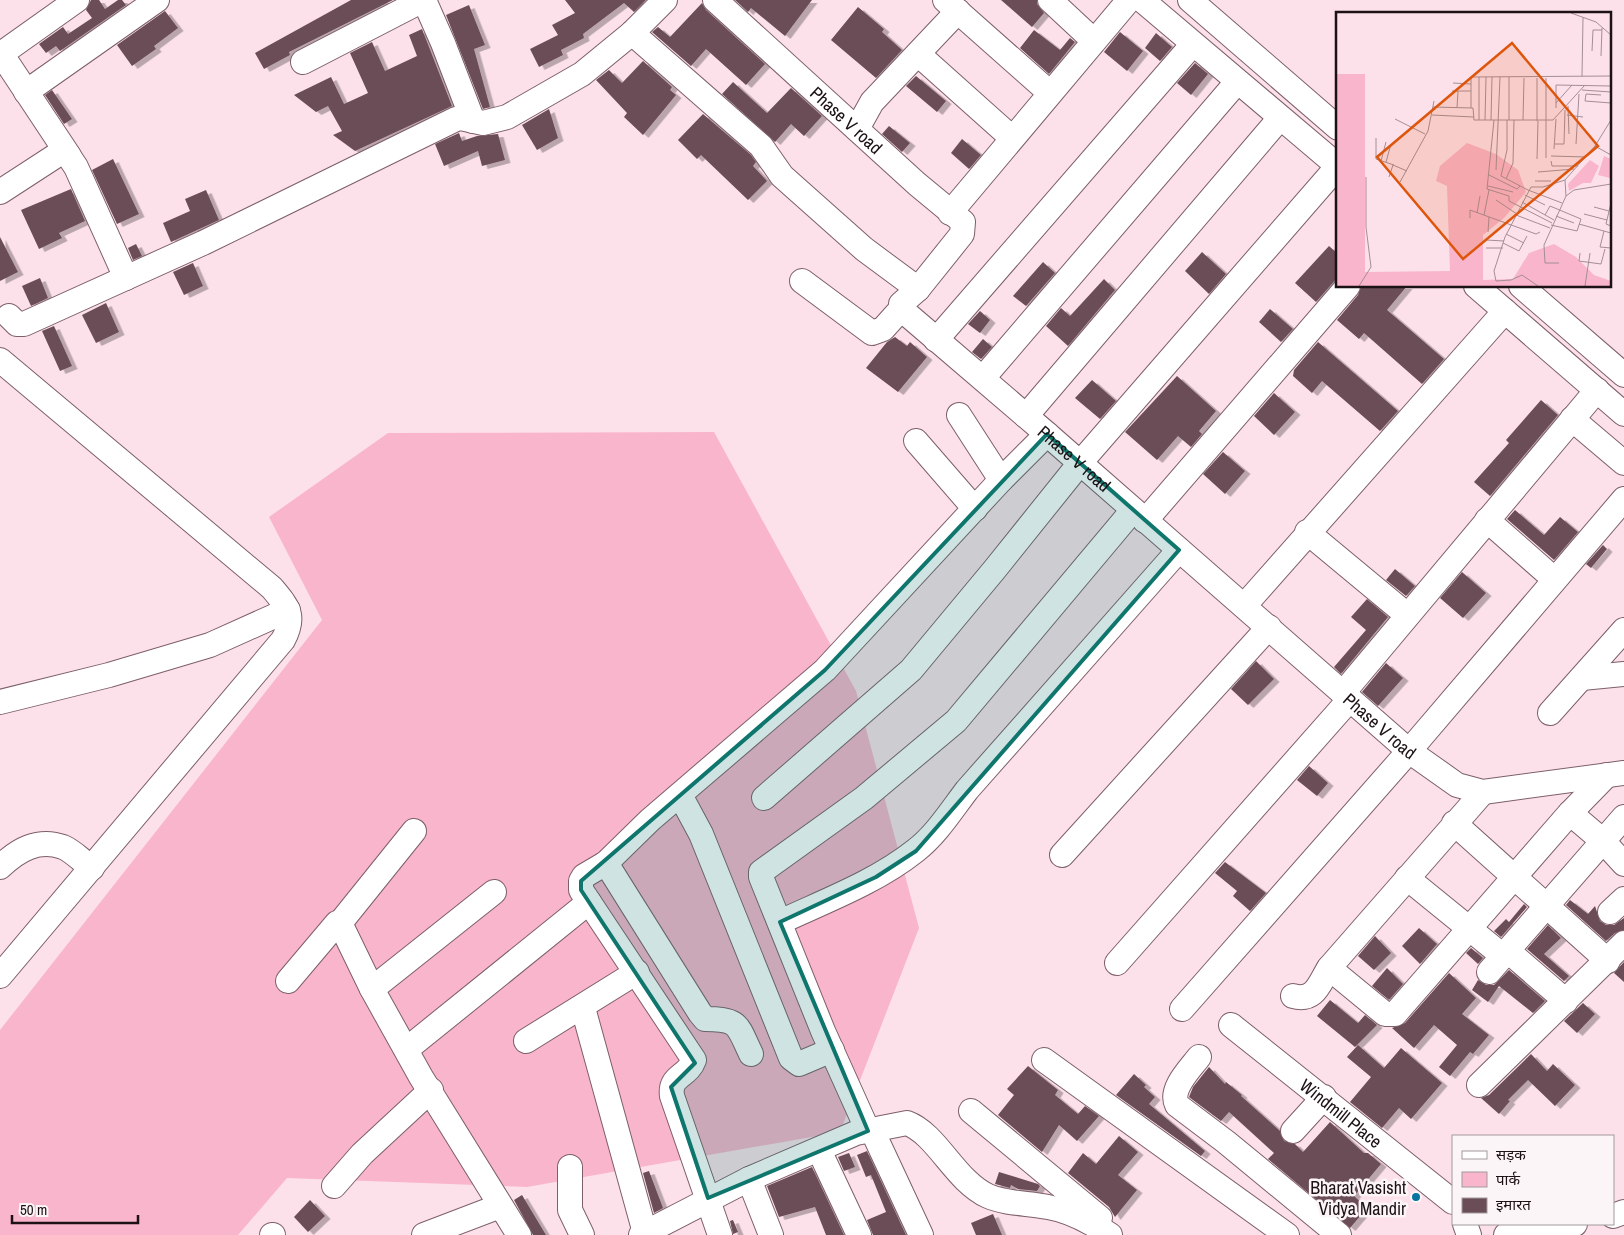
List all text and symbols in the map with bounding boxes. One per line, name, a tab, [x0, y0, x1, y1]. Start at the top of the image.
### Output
inset map	[1336, 12, 1612, 288]
street label: Phase V road	[805, 80, 888, 159]
street label: Phase V road	[1033, 419, 1117, 497]
street label: Phase V road	[1338, 687, 1421, 765]
street label: Windmill Place	[1295, 1072, 1388, 1153]
legend	[1452, 1135, 1614, 1225]
text: सड़क	[1496, 1144, 1526, 1165]
text: पार्क	[1496, 1169, 1520, 1190]
place label: Bharat Vasisht Vidya Mandir	[1310, 1175, 1406, 1221]
marker: Bharat Vasisht Vidya Mandir	[1410, 1191, 1422, 1203]
scale bar	[12, 1192, 139, 1224]
text: इमारत	[1496, 1194, 1531, 1215]
text: 50 m	[20, 1199, 47, 1220]

